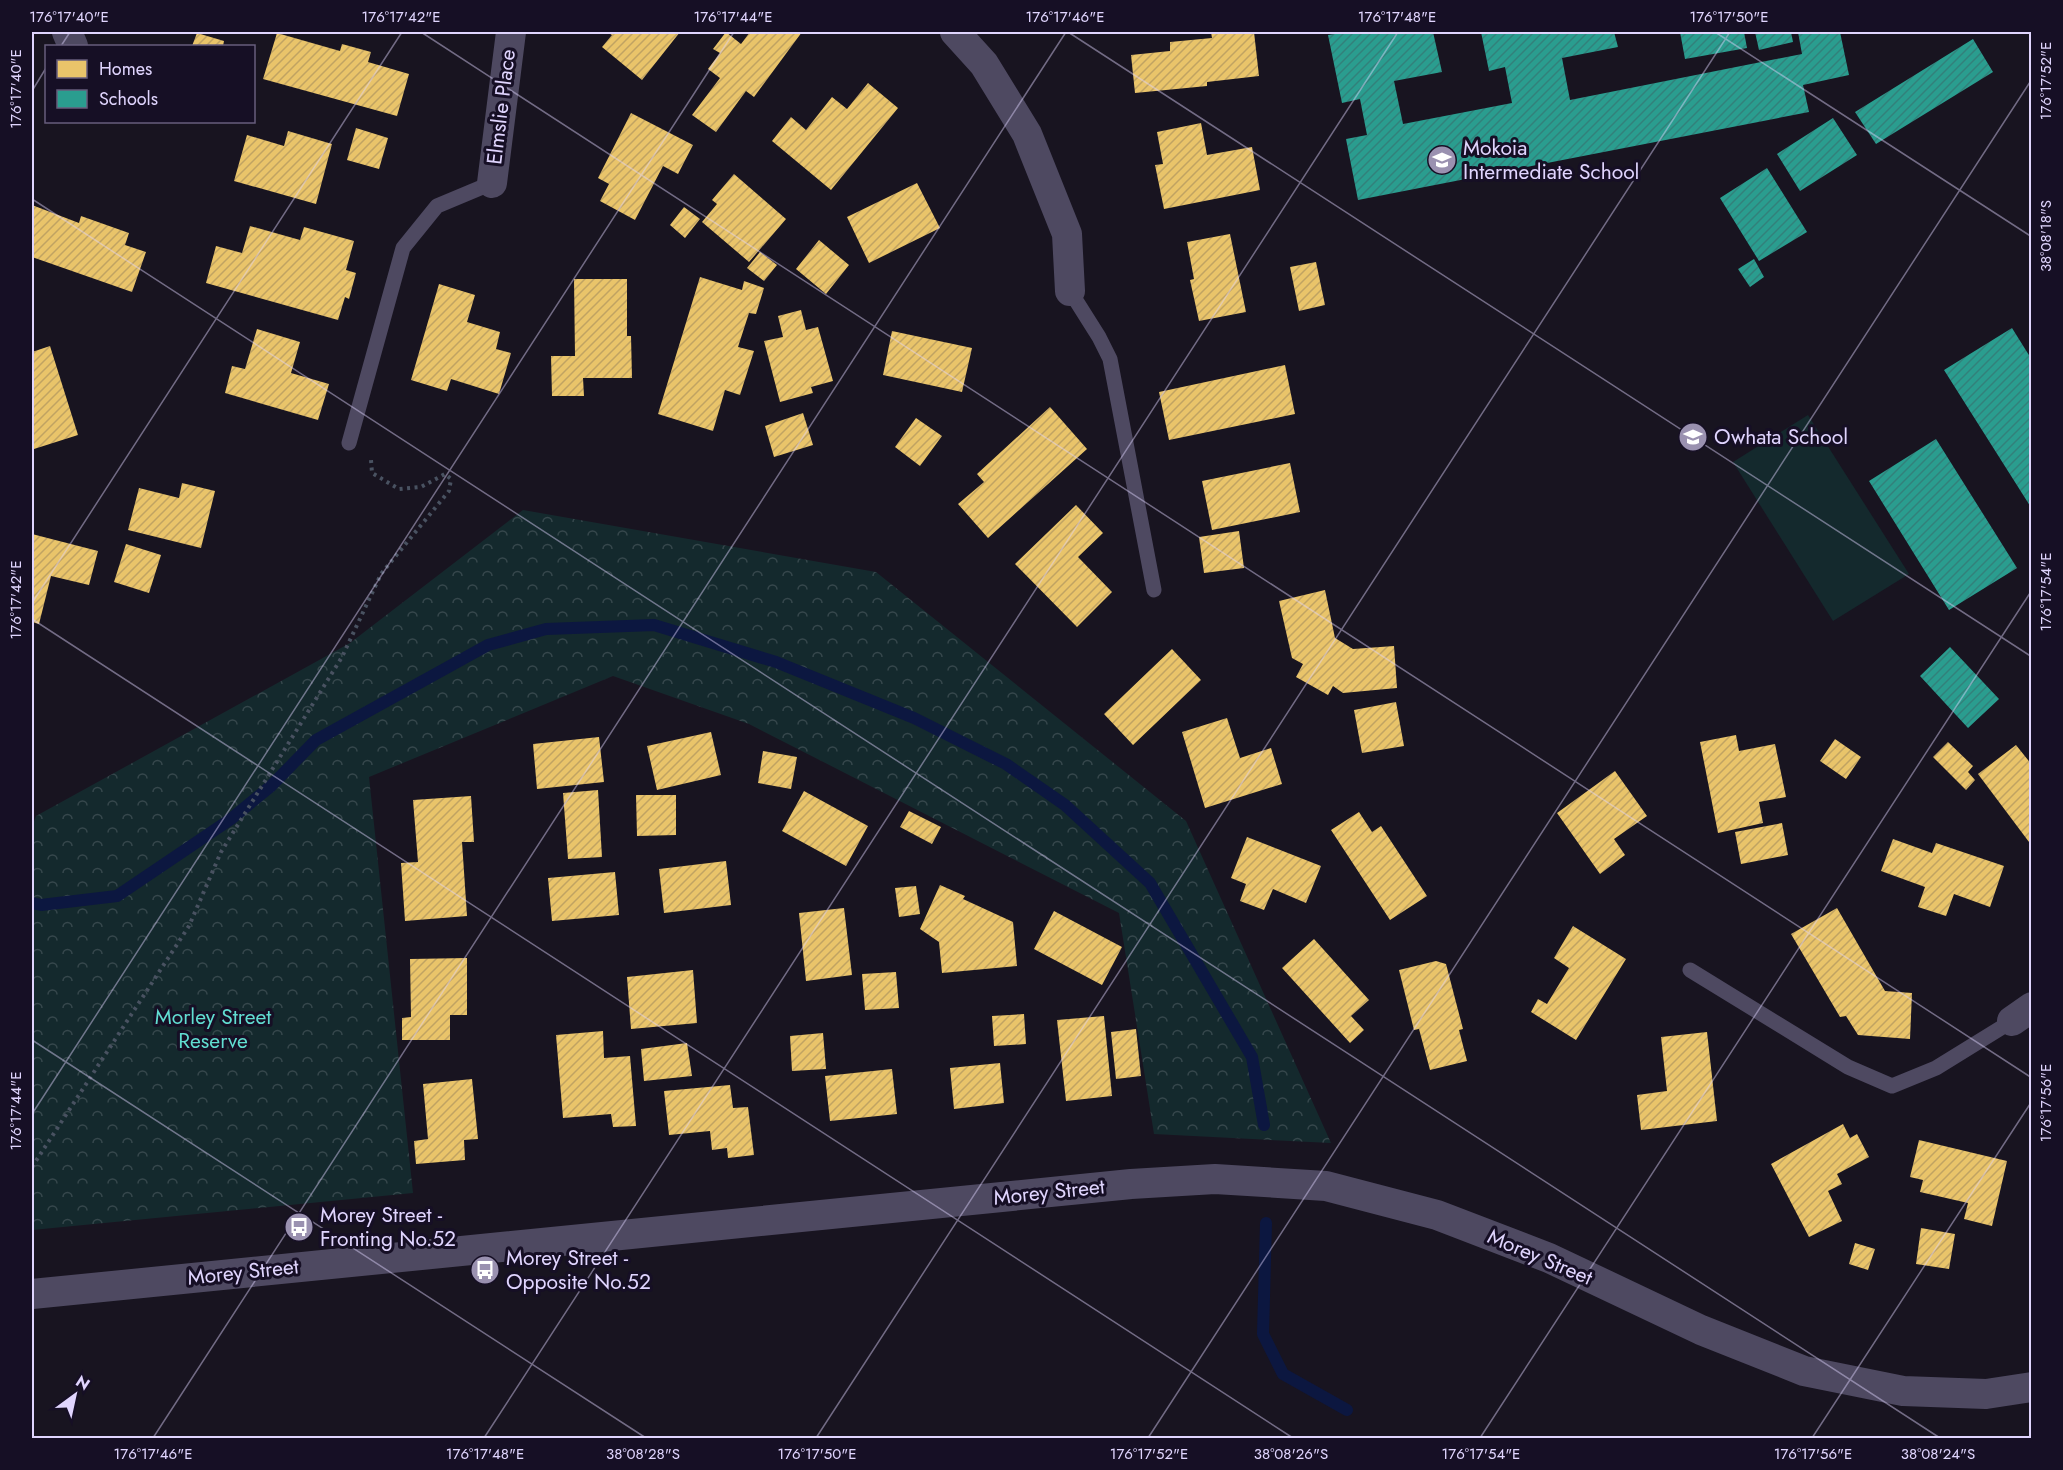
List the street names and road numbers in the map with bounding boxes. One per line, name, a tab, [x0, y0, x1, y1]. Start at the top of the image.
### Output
street label: Elmslie Place	[479, 47, 523, 166]
street label: Morey Street	[992, 1171, 1106, 1213]
street label: Morey Street	[1483, 1221, 1597, 1293]
street label: Morey Street	[186, 1251, 300, 1293]

